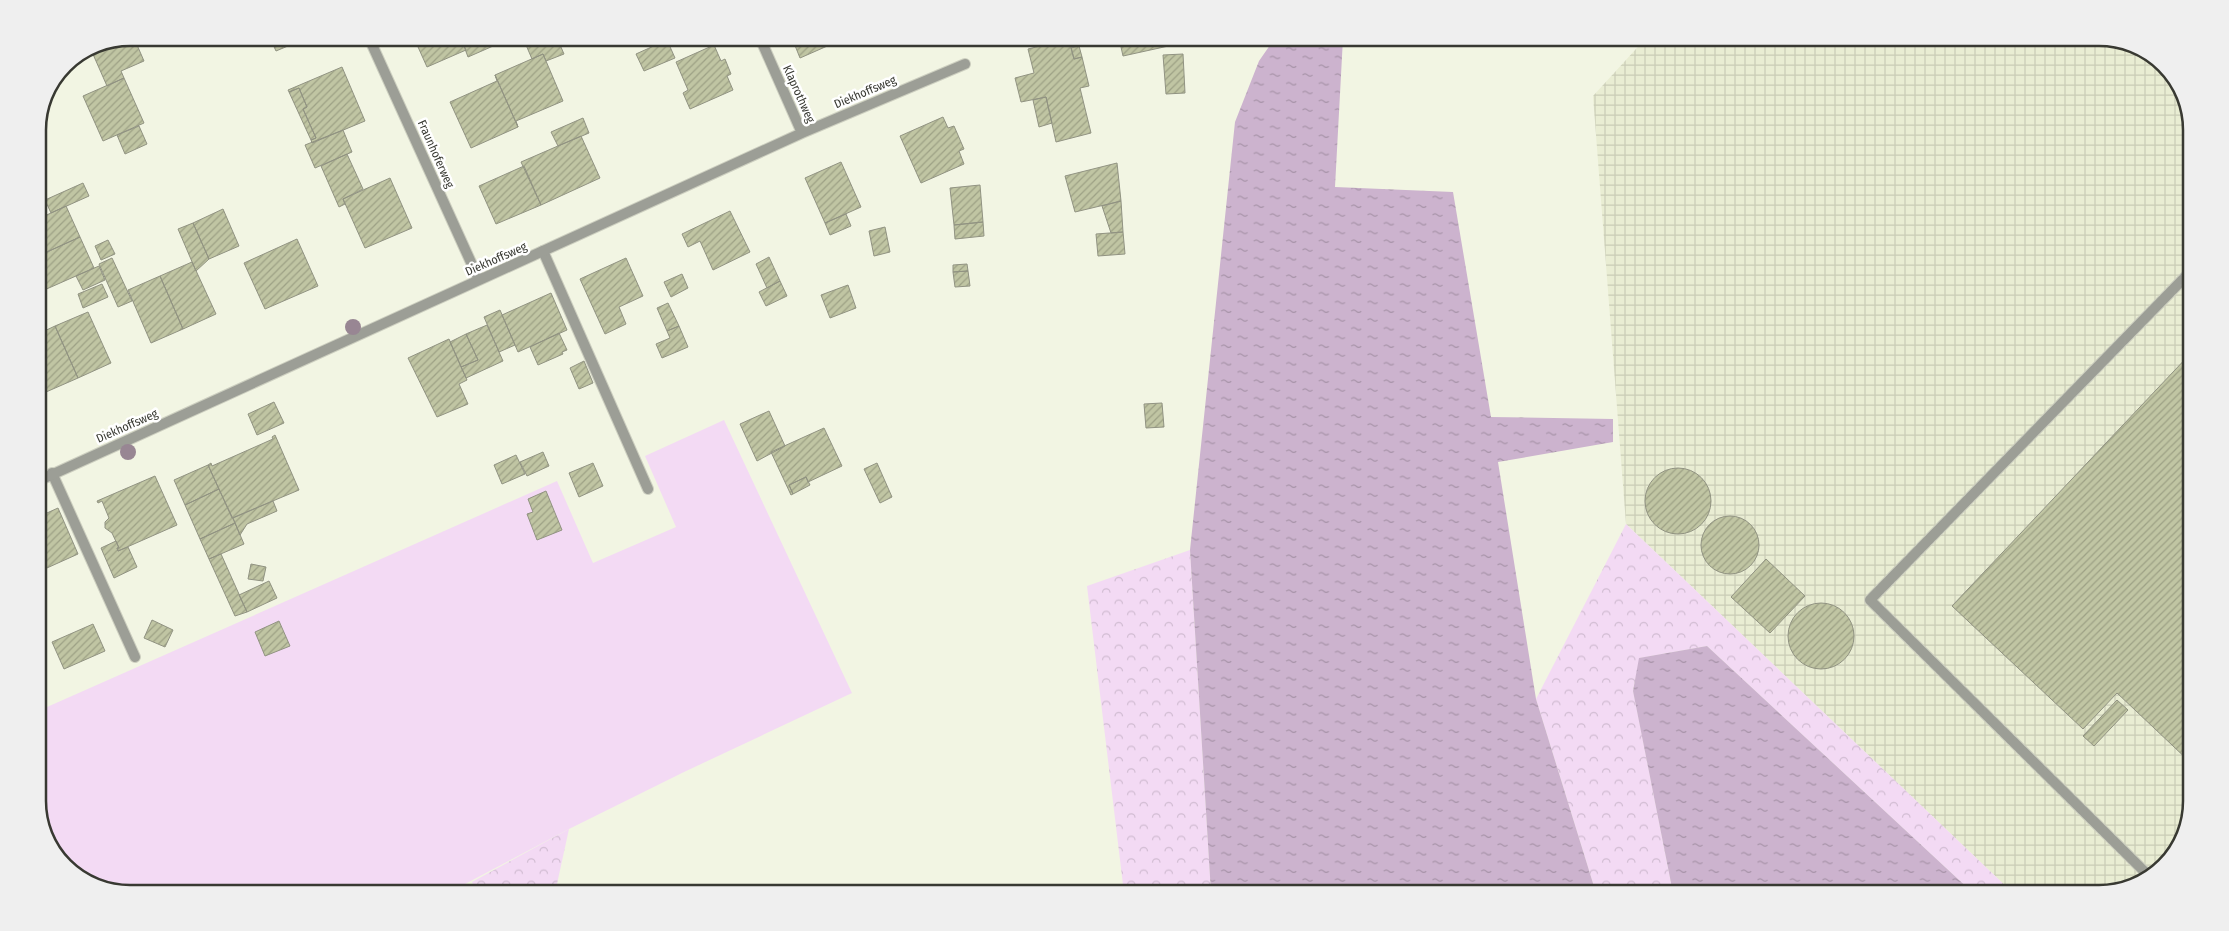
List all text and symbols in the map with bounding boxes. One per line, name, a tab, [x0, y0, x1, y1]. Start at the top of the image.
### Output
street label: Klaprothweg	[780, 63, 818, 125]
street label: Diekhoffsweg	[832, 73, 898, 111]
street label: Fraunhoferweg	[415, 118, 457, 190]
street label: Diekhoffsweg	[463, 239, 529, 279]
street label: Diekhoffsweg	[94, 406, 160, 446]

